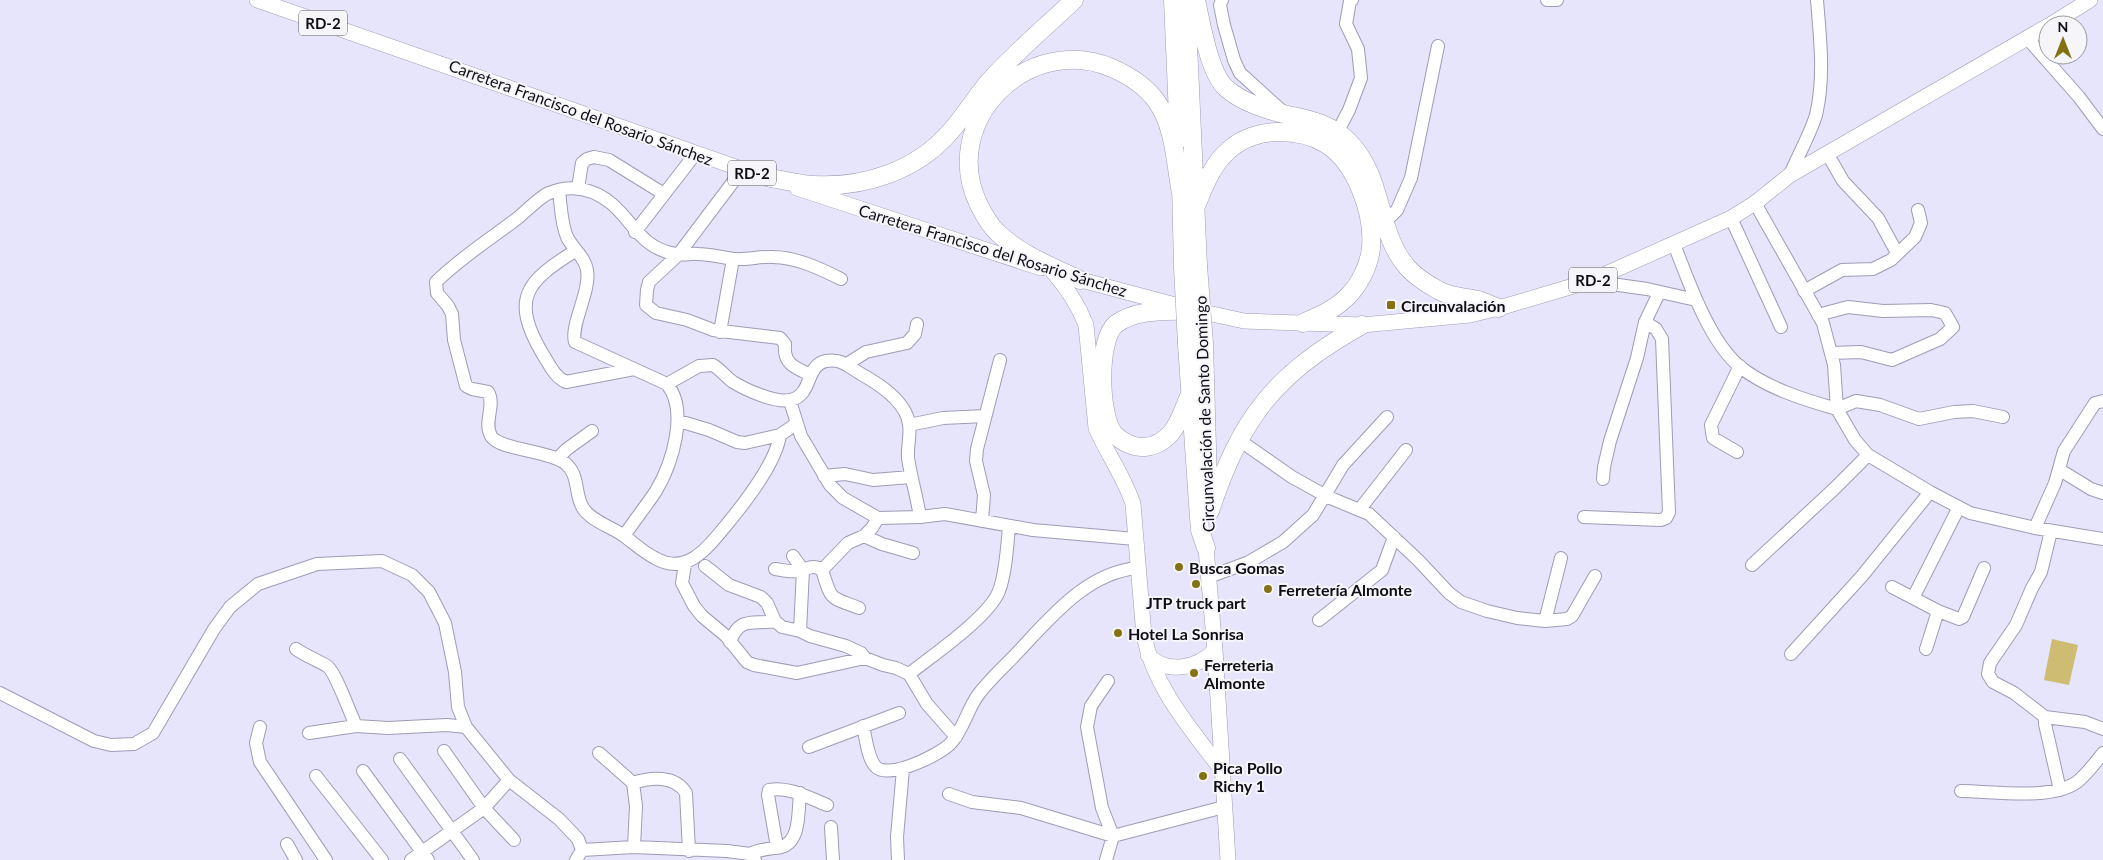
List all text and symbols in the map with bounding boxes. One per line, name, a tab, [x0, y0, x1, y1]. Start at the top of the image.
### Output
road number: RD-2	[299, 10, 347, 36]
north arrow	[2038, 15, 2088, 65]
text: N	[2058, 18, 2068, 35]
street label: Carretera Francisco del Rosario Sánchez	[446, 55, 716, 169]
road number: RD-2	[728, 160, 776, 186]
street label: Carretera Francisco del Rosario Sánchez	[857, 200, 1129, 300]
road number: RD-2	[1569, 268, 1617, 292]
street label: Circunvalación de Santo Domingo	[1190, 295, 1218, 533]
place label: Circunvalación	[1401, 296, 1505, 315]
marker: Circunvalación	[1385, 299, 1397, 311]
place label: Busca Gomas	[1189, 558, 1284, 577]
marker: Busca Gomas	[1173, 561, 1185, 573]
marker: JTP truck part	[1190, 578, 1202, 590]
place label: Ferretería Almonte	[1278, 580, 1412, 599]
marker: Ferretería Almonte	[1262, 583, 1274, 595]
place label: JTP truck part	[1146, 593, 1246, 612]
place label: Hotel La Sonrisa	[1128, 624, 1244, 643]
marker: Hotel La Sonrisa	[1112, 627, 1124, 639]
place label: Ferreteria Almonte	[1203, 655, 1274, 692]
marker: Ferreteria Almonte	[1188, 667, 1200, 679]
place label: Pica Pollo Richy 1	[1213, 758, 1283, 795]
marker: Pica Pollo Richy 1	[1197, 770, 1209, 782]

